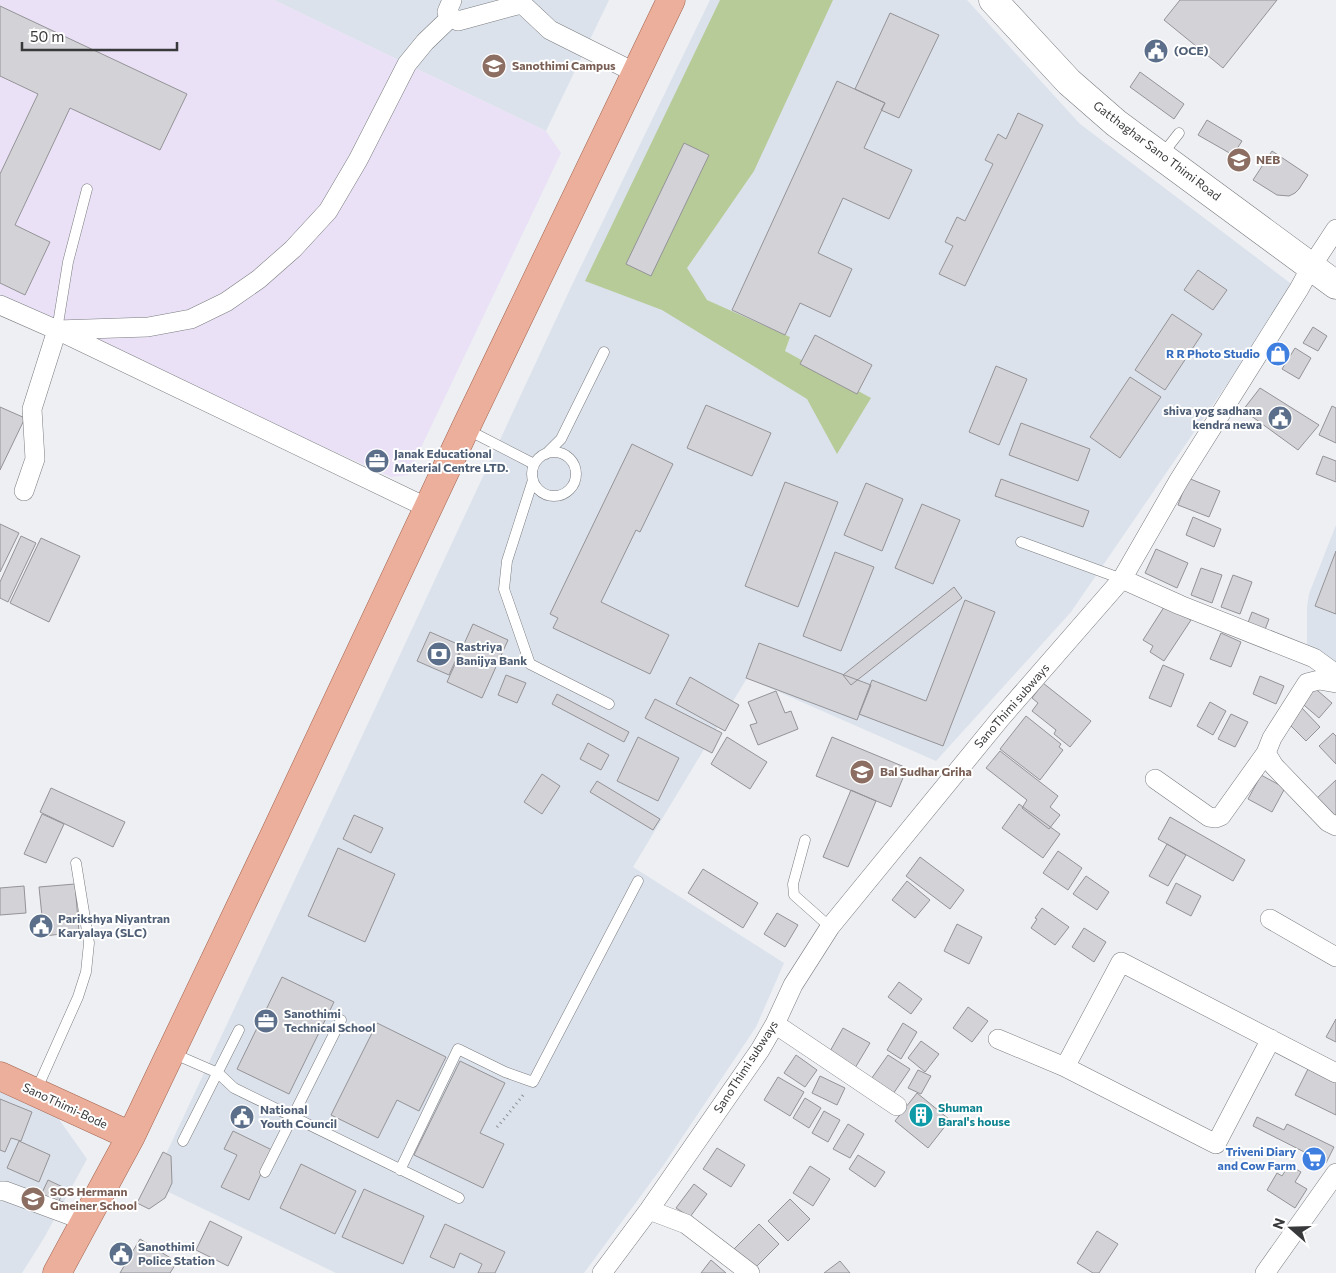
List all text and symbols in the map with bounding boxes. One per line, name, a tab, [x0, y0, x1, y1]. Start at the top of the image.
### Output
scale bar	[22, 20, 178, 52]
text: 50 m	[30, 27, 64, 45]
public building icon: (OCE)	[1143, 38, 1169, 64]
place label: (OCE)	[1174, 43, 1209, 57]
school or university icon: Sanothimi Campus	[481, 53, 507, 79]
place label: Sanothimi Campus	[512, 58, 616, 72]
street label: Gatthaghar Sano Thimi Road	[1091, 98, 1224, 203]
school or university icon: NEB	[1226, 147, 1252, 173]
place label: NEB	[1256, 152, 1280, 166]
shop icon: R R Photo Studio	[1265, 341, 1291, 367]
place label: R R Photo Studio	[1166, 346, 1260, 360]
place label: shiva yog sadhana kendra newa	[1163, 403, 1262, 431]
public building icon: shiva yog sadhana kendra newa	[1267, 405, 1293, 431]
place label: Janak Educational Material Centre LTD.	[394, 446, 509, 474]
office icon: Janak Educational Material Centre LTD.	[364, 448, 390, 474]
place label: Rastriya Banijya Bank	[456, 639, 527, 667]
bank icon: Rastriya Banijya Bank	[426, 641, 452, 667]
street label: SanoThimi subways	[971, 660, 1052, 750]
school or university icon: Bal Sudhar Griha	[849, 759, 875, 785]
place label: Bal Sudhar Griha	[880, 764, 972, 778]
place label: Parikshya Niyantran Karyalaya (SLC)	[58, 911, 170, 939]
public building icon: Parikshya Niyantran Karyalaya (SLC)	[28, 913, 54, 939]
place label: Sanothimi Technical School	[284, 1006, 376, 1034]
office icon: Sanothimi Technical School	[253, 1008, 279, 1034]
street label: SanoThimi subways	[710, 1018, 780, 1115]
street label: SanoThimi-Bode	[21, 1079, 110, 1131]
place label: Shuman Baral's house	[938, 1100, 1010, 1128]
place label: National Youth Council	[260, 1102, 337, 1130]
building icon: Shuman Baral's house	[908, 1102, 934, 1128]
public building icon: National Youth Council	[229, 1104, 255, 1130]
place label: Triveni Diary and Cow Farm	[1218, 1144, 1296, 1172]
supermarket icon: Triveni Diary and Cow Farm	[1301, 1146, 1327, 1172]
place label: SOS Hermann Gmeiner School	[50, 1184, 137, 1212]
school or university icon: SOS Hermann Gmeiner School	[20, 1186, 46, 1212]
north arrow	[1266, 1203, 1316, 1253]
text: N	[1269, 1216, 1288, 1231]
place label: Sanothimi Police Station	[138, 1239, 215, 1267]
public building icon: Sanothimi Police Station	[108, 1241, 134, 1267]

